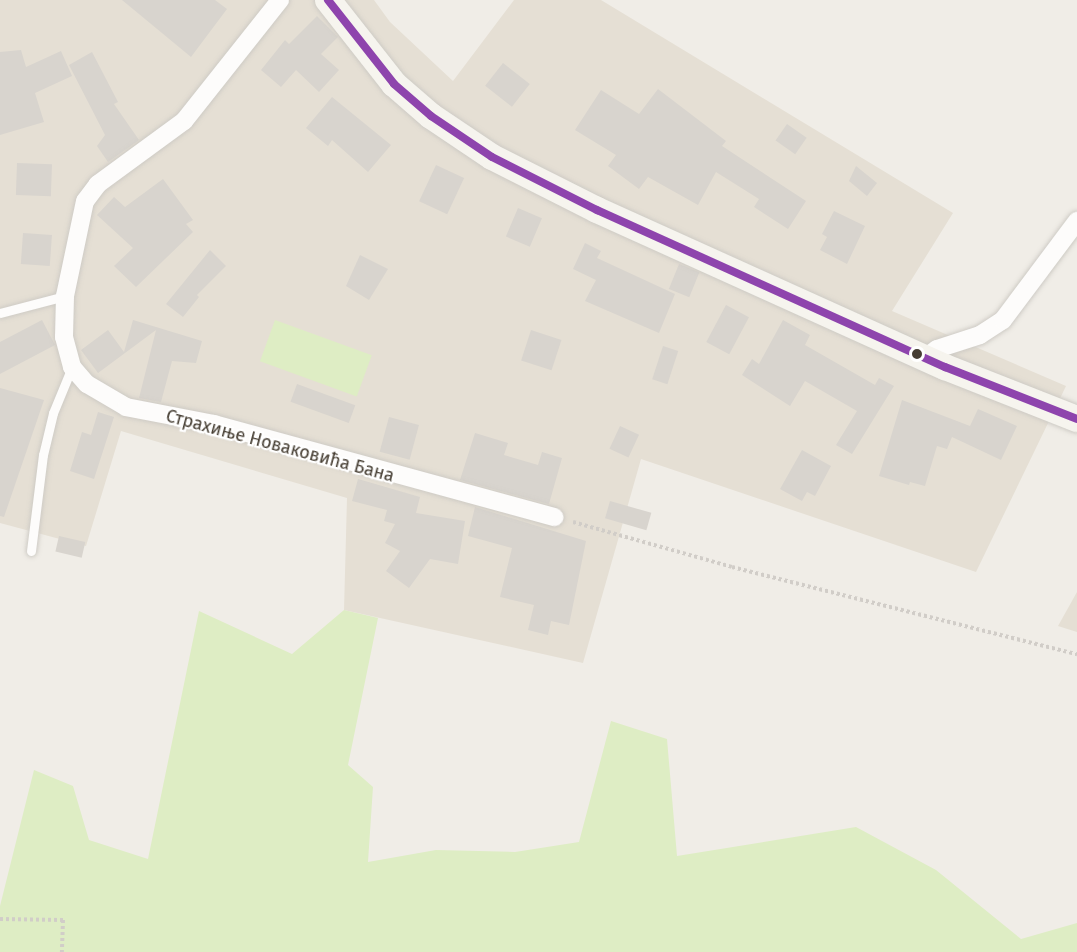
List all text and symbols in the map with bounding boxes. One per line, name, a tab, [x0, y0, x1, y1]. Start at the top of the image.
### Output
unlabelled marker	[911, 348, 923, 360]
street label: Страхиње Новаковића Бана	[164, 405, 396, 487]

